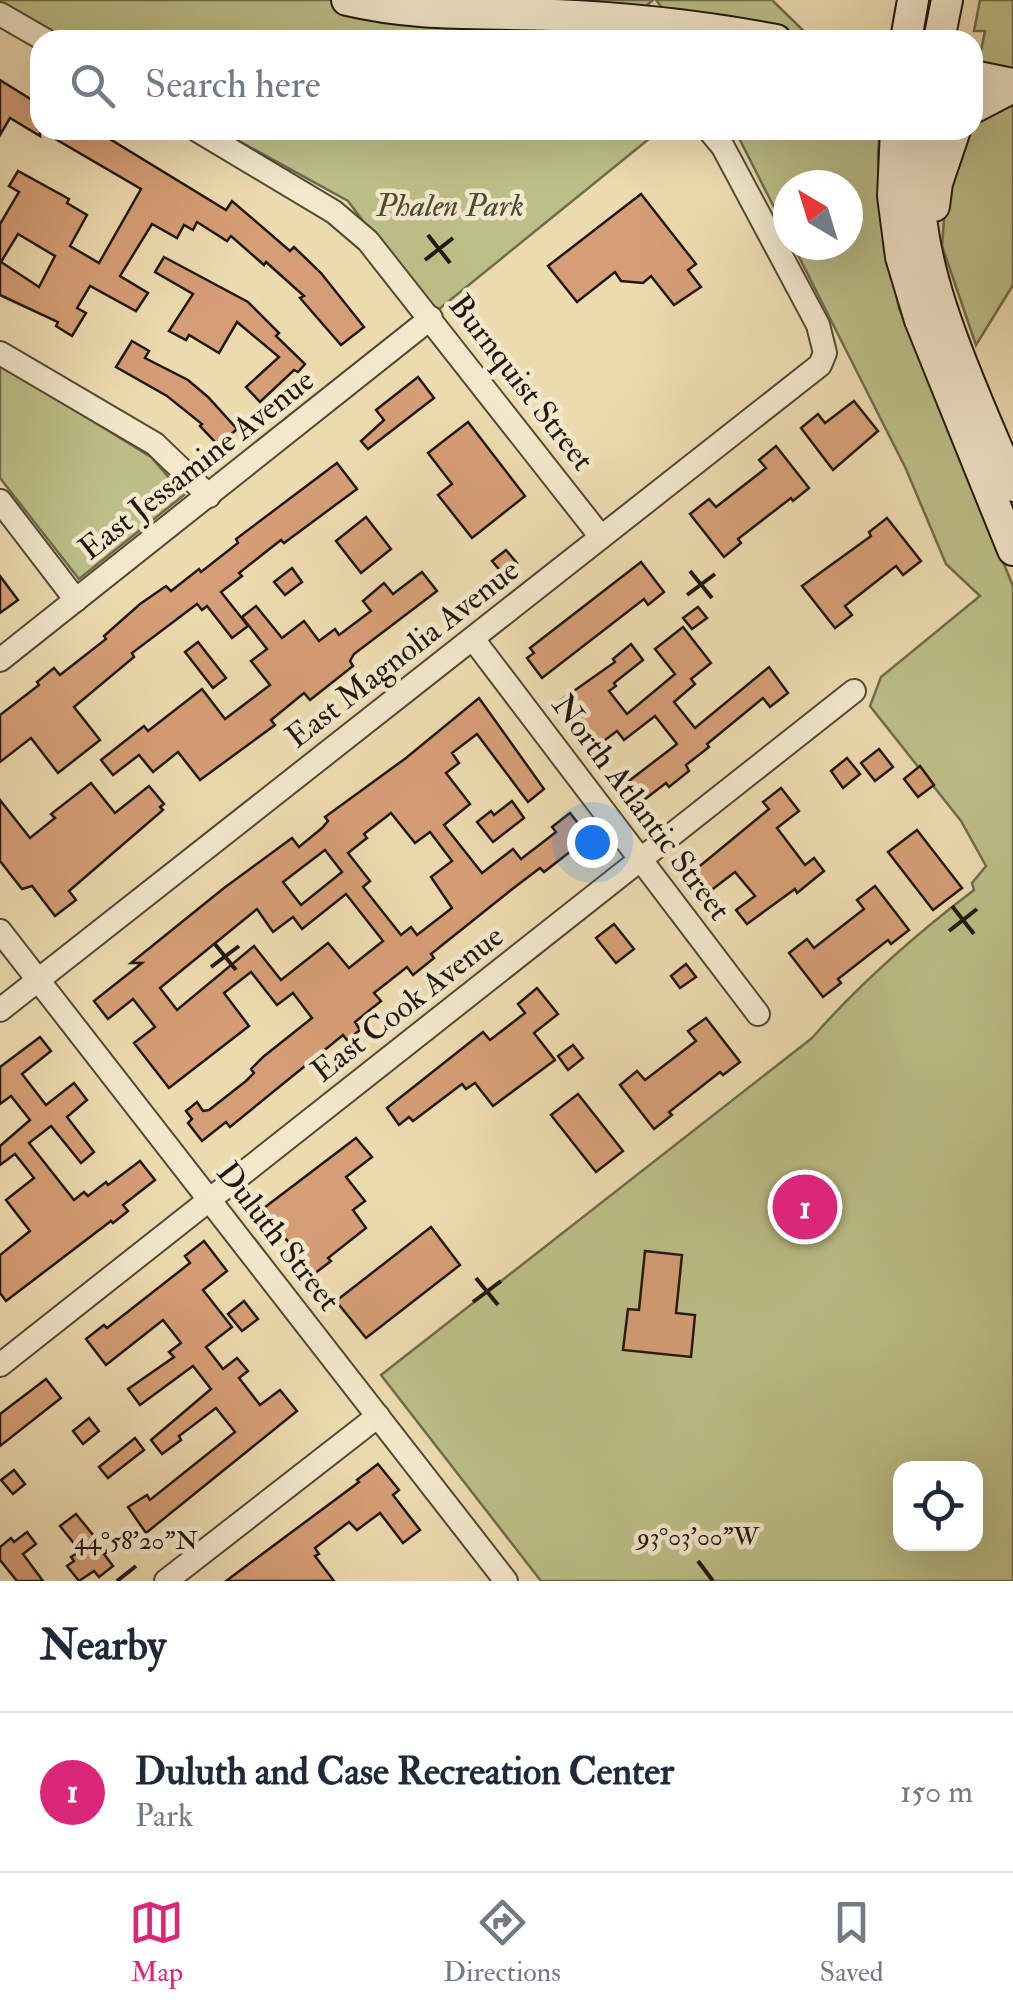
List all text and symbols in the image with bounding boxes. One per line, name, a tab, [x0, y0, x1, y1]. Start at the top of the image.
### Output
search box	[30, 30, 983, 140]
icon: search	[65, 58, 120, 113]
text: Search here	[145, 61, 321, 109]
north arrow	[773, 170, 863, 260]
park label: Phalen Park	[375, 186, 524, 226]
street label: Burnquist Street	[440, 286, 602, 479]
street label: East Jessamine Avenue	[71, 360, 322, 569]
street label: East Magnolia Avenue	[278, 550, 527, 757]
street label: North Atlantic Street	[543, 687, 739, 929]
your location	[567, 817, 618, 868]
street label: East Cook Avenue	[303, 916, 512, 1091]
street label: Duluth Street	[208, 1154, 349, 1319]
pin: 1	[772, 1170, 838, 1244]
map controls	[893, 1461, 983, 1551]
button: locate	[893, 1461, 983, 1551]
text: 93°03'00"W	[635, 1522, 761, 1553]
text: 44°58'20"N	[74, 1526, 198, 1557]
text: Nearby	[40, 1620, 166, 1672]
text: Duluth and Case Recreation Center	[135, 1748, 674, 1796]
text: 1	[67, 1772, 78, 1812]
text: 150 m	[900, 1772, 973, 1812]
text: Park	[135, 1796, 193, 1836]
tab: Map	[129, 1895, 184, 1990]
tab: Directions	[443, 1895, 561, 1990]
tab: Saved	[820, 1895, 884, 1990]

